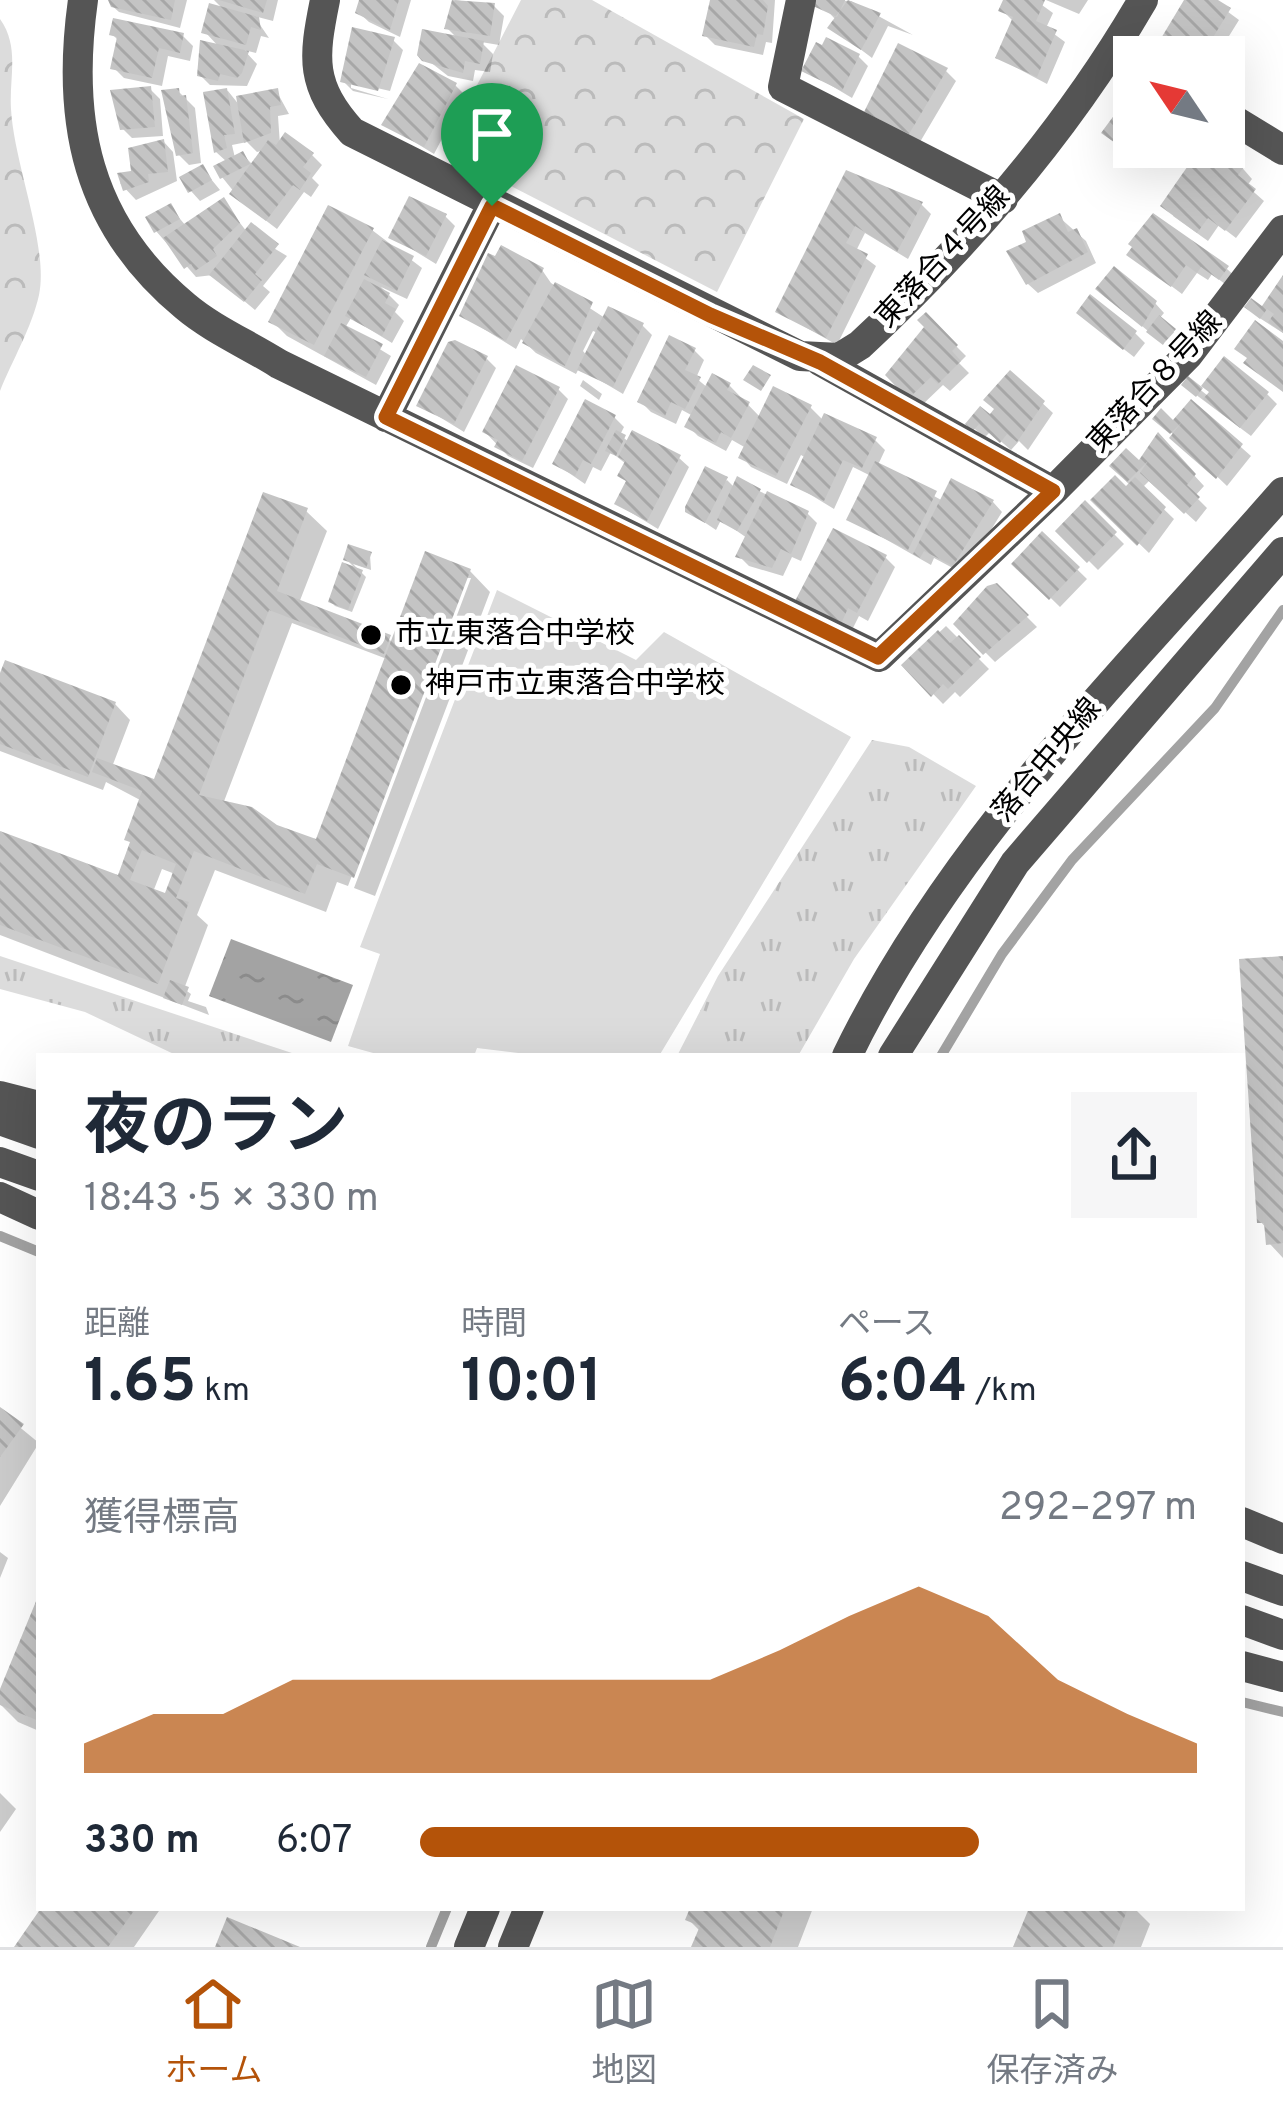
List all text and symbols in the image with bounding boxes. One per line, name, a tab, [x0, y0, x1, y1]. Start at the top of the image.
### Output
north arrow	[1113, 36, 1245, 168]
map controls	[1113, 36, 1245, 168]
pin	[441, 83, 543, 206]
icon: arrive	[459, 101, 525, 167]
street label: 東落合４号線	[869, 180, 1019, 336]
street label: 東落合８号線	[1081, 305, 1231, 461]
place label: 市立東落合中学校	[395, 617, 635, 654]
marker: 市立東落合中学校	[358, 622, 384, 648]
place label: 神戸市立東落合中学校	[425, 667, 725, 704]
marker: 神戸市立東落合中学校	[388, 672, 414, 698]
street label: 落合中央線	[986, 692, 1110, 830]
text: 夜のラン	[84, 1089, 348, 1172]
button: share	[1071, 1092, 1197, 1218]
text: 18:43 · 5 × 330 m	[84, 1176, 379, 1225]
text: 距離	[84, 1305, 150, 1347]
text: 時間	[461, 1305, 527, 1347]
text: ペース	[838, 1305, 935, 1347]
text: 1.65	[84, 1347, 196, 1423]
text: 10:01	[461, 1347, 602, 1423]
text: 6:04	[838, 1347, 967, 1423]
text: km	[196, 1371, 250, 1413]
text: /km	[967, 1371, 1037, 1413]
text: 292–297 m	[999, 1485, 1197, 1534]
text: 獲得標高	[84, 1496, 240, 1545]
text: 330 m	[84, 1818, 200, 1867]
text: 6:07	[276, 1818, 352, 1867]
tab: ホーム	[164, 1971, 263, 2094]
tab: 地図	[591, 1971, 657, 2094]
tab: 保存済み	[986, 1971, 1118, 2094]

